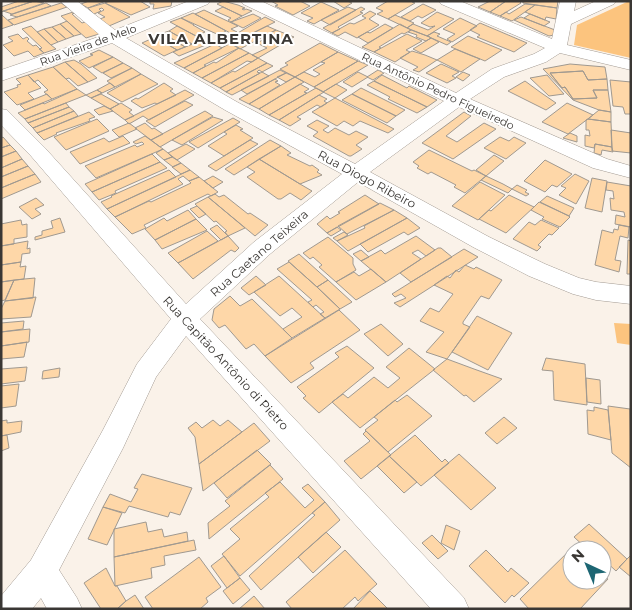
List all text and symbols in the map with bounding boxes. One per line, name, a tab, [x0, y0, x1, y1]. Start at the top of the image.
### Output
street label: Rua Vieira de Melo	[38, 21, 138, 69]
district label: VILA ALBERTINA	[147, 29, 294, 48]
street label: Rua Antônio Pedro Figueiredo	[359, 49, 517, 133]
street label: Rua Diogo Ribeiro	[315, 147, 419, 211]
street label: Rua Caetano Teixeira	[207, 206, 311, 300]
street label: Rua Capitão Antônio di Pietro	[160, 293, 292, 433]
north arrow	[562, 540, 612, 590]
text: N	[568, 545, 588, 566]

